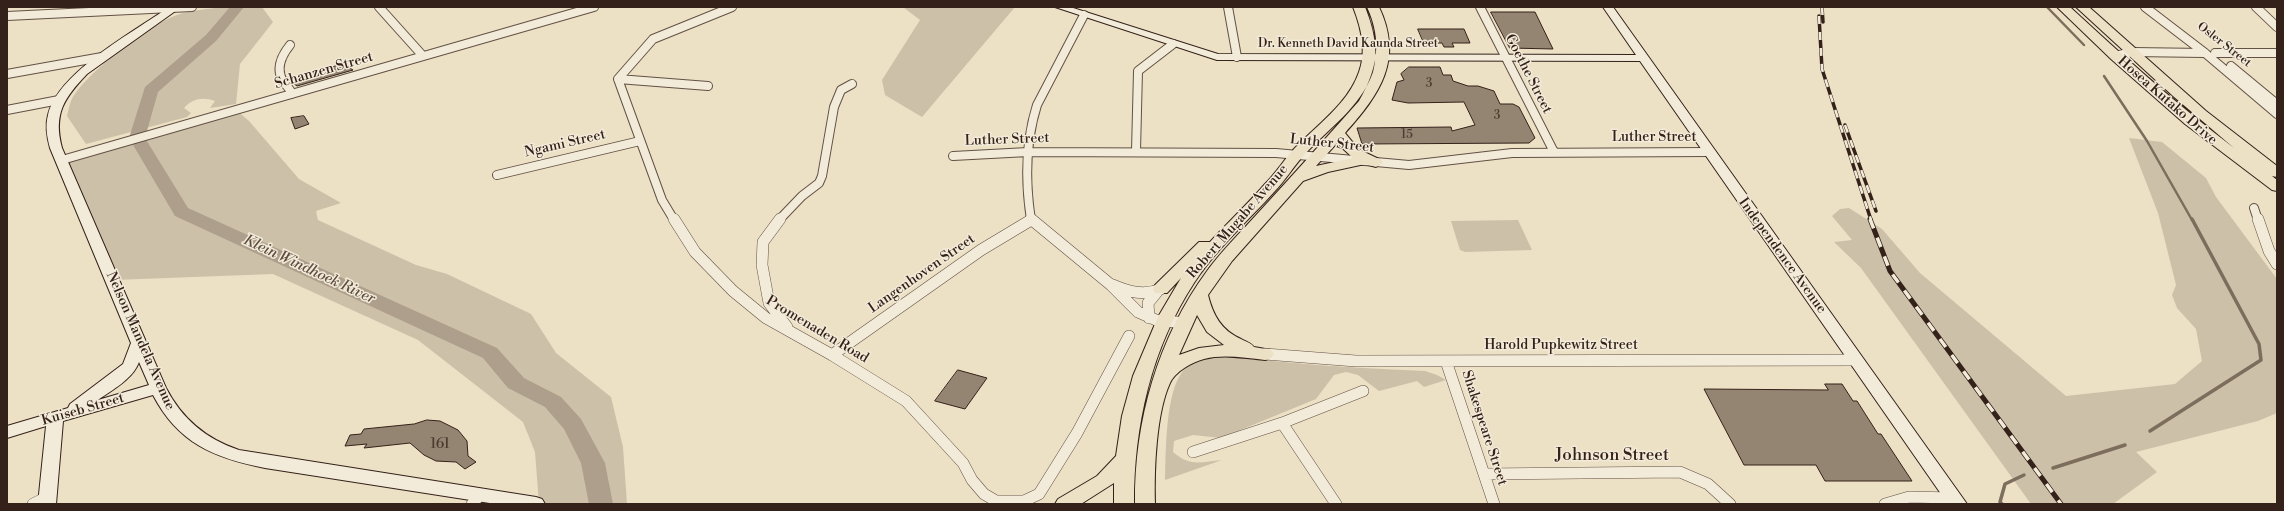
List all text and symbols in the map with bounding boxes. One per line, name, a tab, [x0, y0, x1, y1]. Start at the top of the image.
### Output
street label: Osler Street	[2194, 19, 2254, 71]
street label: Goethe Street	[1501, 32, 1555, 116]
street label: Dr. Kenneth David Kaunda Street	[1258, 37, 1438, 51]
street label: Schanzen Street	[273, 49, 375, 93]
street label: Hosea Kutako Drive	[2114, 53, 2220, 149]
house number: 3	[1426, 77, 1432, 91]
house number: 3	[1494, 109, 1500, 123]
street label: Ngami Street	[523, 127, 607, 161]
house number: 15	[1401, 128, 1413, 142]
street label: Luther Street	[964, 130, 1050, 150]
street label: Luther Street	[1612, 130, 1696, 146]
street label: Luther Street	[1289, 131, 1375, 157]
street label: Robert Mugabe Avenue	[1184, 162, 1292, 282]
street label: Independence Avenue	[1734, 195, 1830, 317]
street label: Langenhoven Street	[865, 231, 979, 317]
water label: Klein Windhoek River	[240, 232, 378, 308]
street label: Nelson Mandela Avenue	[102, 269, 178, 413]
street label: Promenaden Road	[763, 293, 871, 367]
street label: Harold Pupkewitz Street	[1484, 338, 1638, 354]
street label: Shakespeare Street	[1457, 368, 1511, 488]
street label: Kuiseb Street	[40, 390, 126, 430]
house number: 161	[430, 437, 450, 453]
street label: Johnson Street	[1555, 446, 1669, 466]

